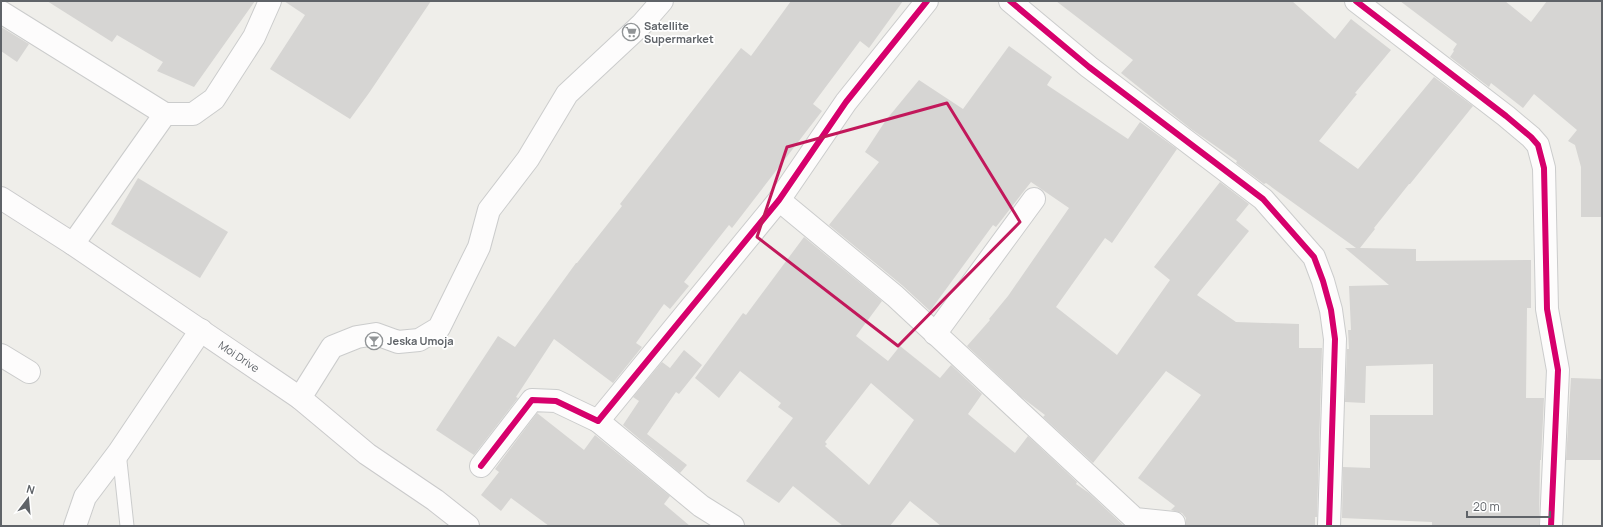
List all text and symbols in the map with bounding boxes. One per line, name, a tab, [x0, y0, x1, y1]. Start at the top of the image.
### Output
place label: Satellite Supermarket	[644, 18, 714, 46]
supermarket icon: Satellite Supermarket	[621, 22, 641, 42]
bar icon: Jeska Umoja	[364, 331, 384, 351]
place label: Jeska Umoja	[387, 333, 454, 348]
street label: Moi Drive	[216, 337, 263, 376]
north arrow	[8, 479, 48, 519]
text: N	[25, 481, 37, 497]
scale bar	[1467, 493, 1550, 519]
text: 20 m	[1473, 498, 1500, 515]

